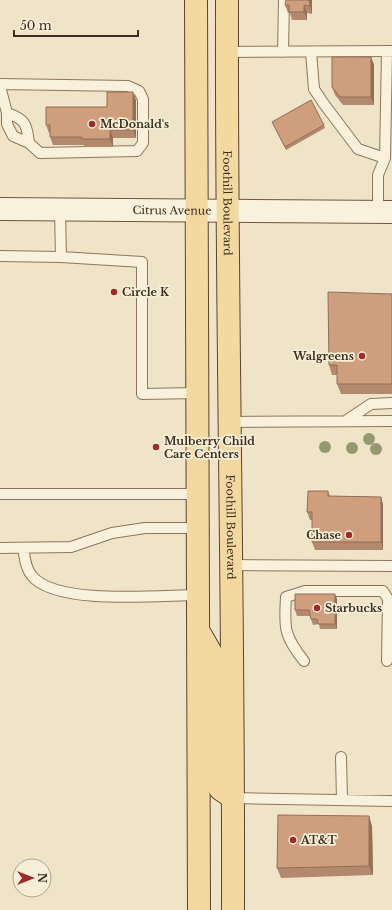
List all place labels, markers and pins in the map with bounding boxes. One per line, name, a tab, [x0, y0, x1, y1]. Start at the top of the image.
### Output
place label: McDonald's	[100, 117, 169, 131]
marker: McDonald's	[87, 119, 97, 129]
place label: Circle K	[122, 285, 170, 299]
marker: Circle K	[109, 287, 119, 297]
place label: Walgreens	[292, 349, 354, 363]
marker: Walgreens	[357, 351, 367, 361]
place label: Mulberry Child Care Centers	[164, 434, 255, 461]
marker: Mulberry Child Care Centers	[151, 442, 161, 452]
place label: Chase	[306, 528, 342, 542]
marker: Chase	[344, 530, 354, 540]
place label: Starbucks	[325, 601, 382, 615]
marker: Starbucks	[312, 603, 322, 613]
place label: AT&T	[300, 833, 337, 847]
marker: AT&T	[288, 835, 298, 845]

